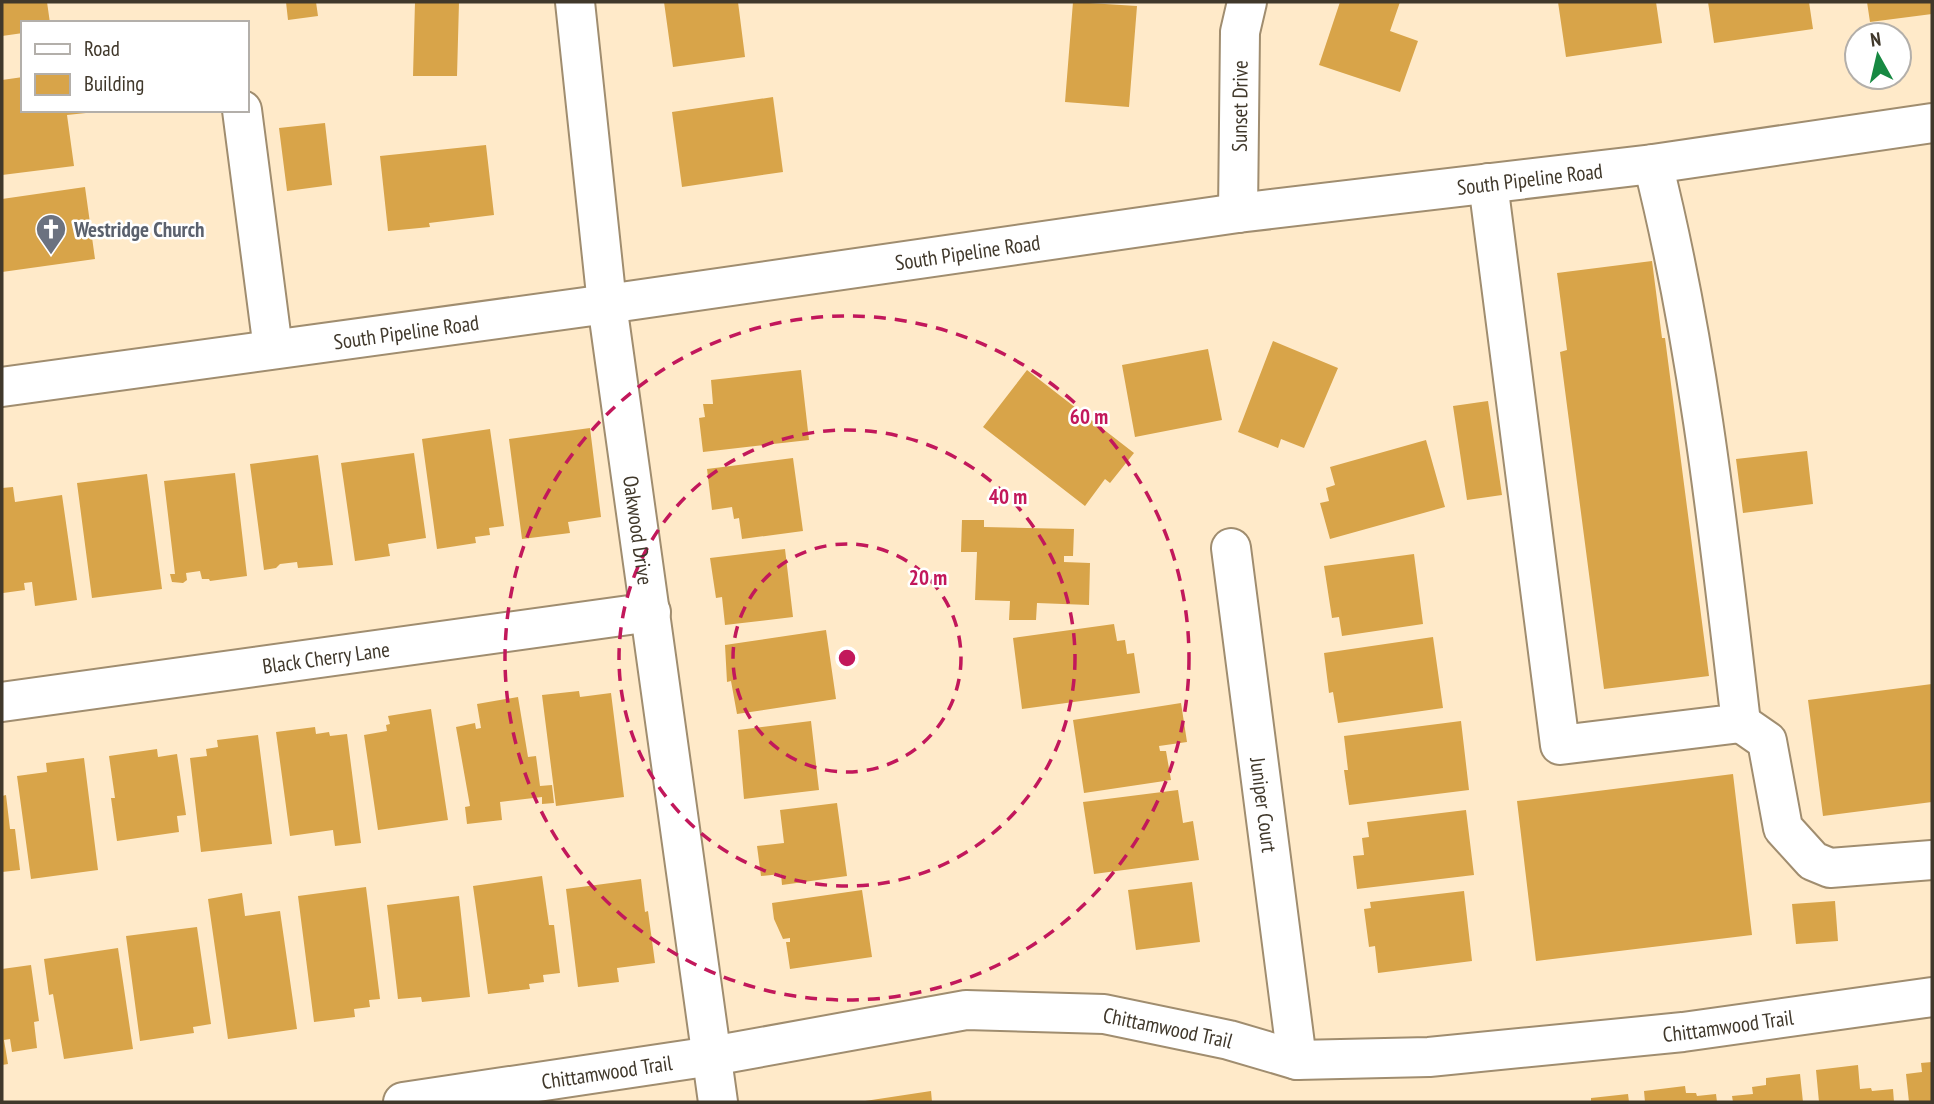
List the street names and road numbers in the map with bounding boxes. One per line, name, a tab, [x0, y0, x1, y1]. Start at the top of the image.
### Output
street label: Sunset Drive	[1225, 60, 1253, 152]
street label: South Pipeline Road	[1456, 157, 1604, 201]
street label: South Pipeline Road	[893, 228, 1042, 276]
street label: South Pipeline Road	[332, 308, 480, 355]
street label: Oakwood Drive	[617, 474, 659, 587]
street label: Black Cherry Lane	[260, 635, 391, 679]
street label: Juniper Court	[1245, 755, 1284, 854]
street label: Chittamwood Trail	[1101, 1001, 1236, 1054]
street label: Chittamwood Trail	[1662, 1003, 1795, 1047]
street label: Chittamwood Trail	[540, 1049, 674, 1095]

